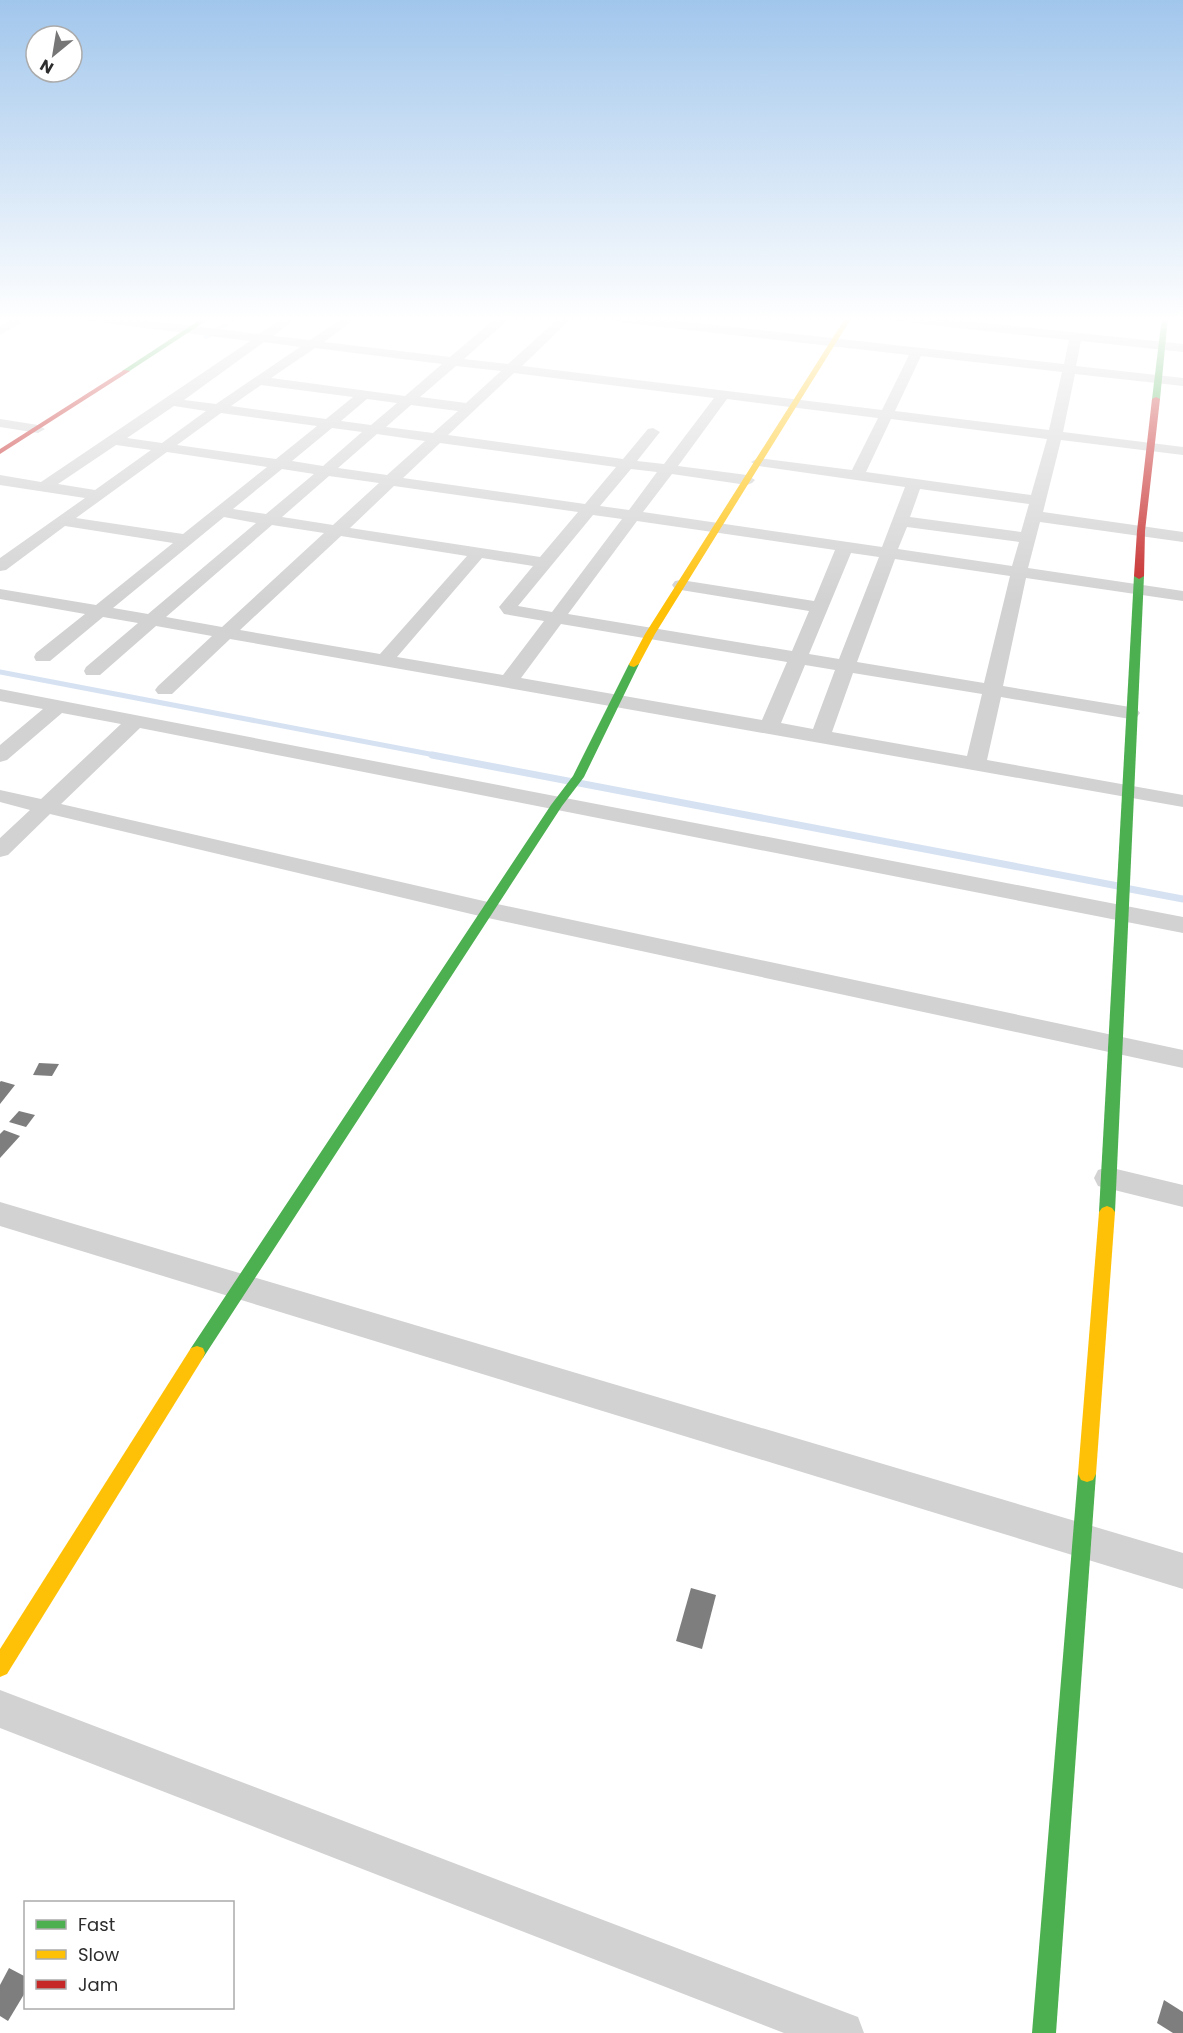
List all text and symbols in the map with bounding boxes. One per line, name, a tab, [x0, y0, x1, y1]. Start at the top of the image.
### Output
north arrow	[24, 24, 84, 84]
text: N	[36, 54, 58, 80]
legend	[24, 1901, 234, 2009]
text: Fast	[78, 1912, 115, 1937]
text: Slow	[78, 1942, 120, 1967]
text: Jam	[78, 1972, 118, 1997]

